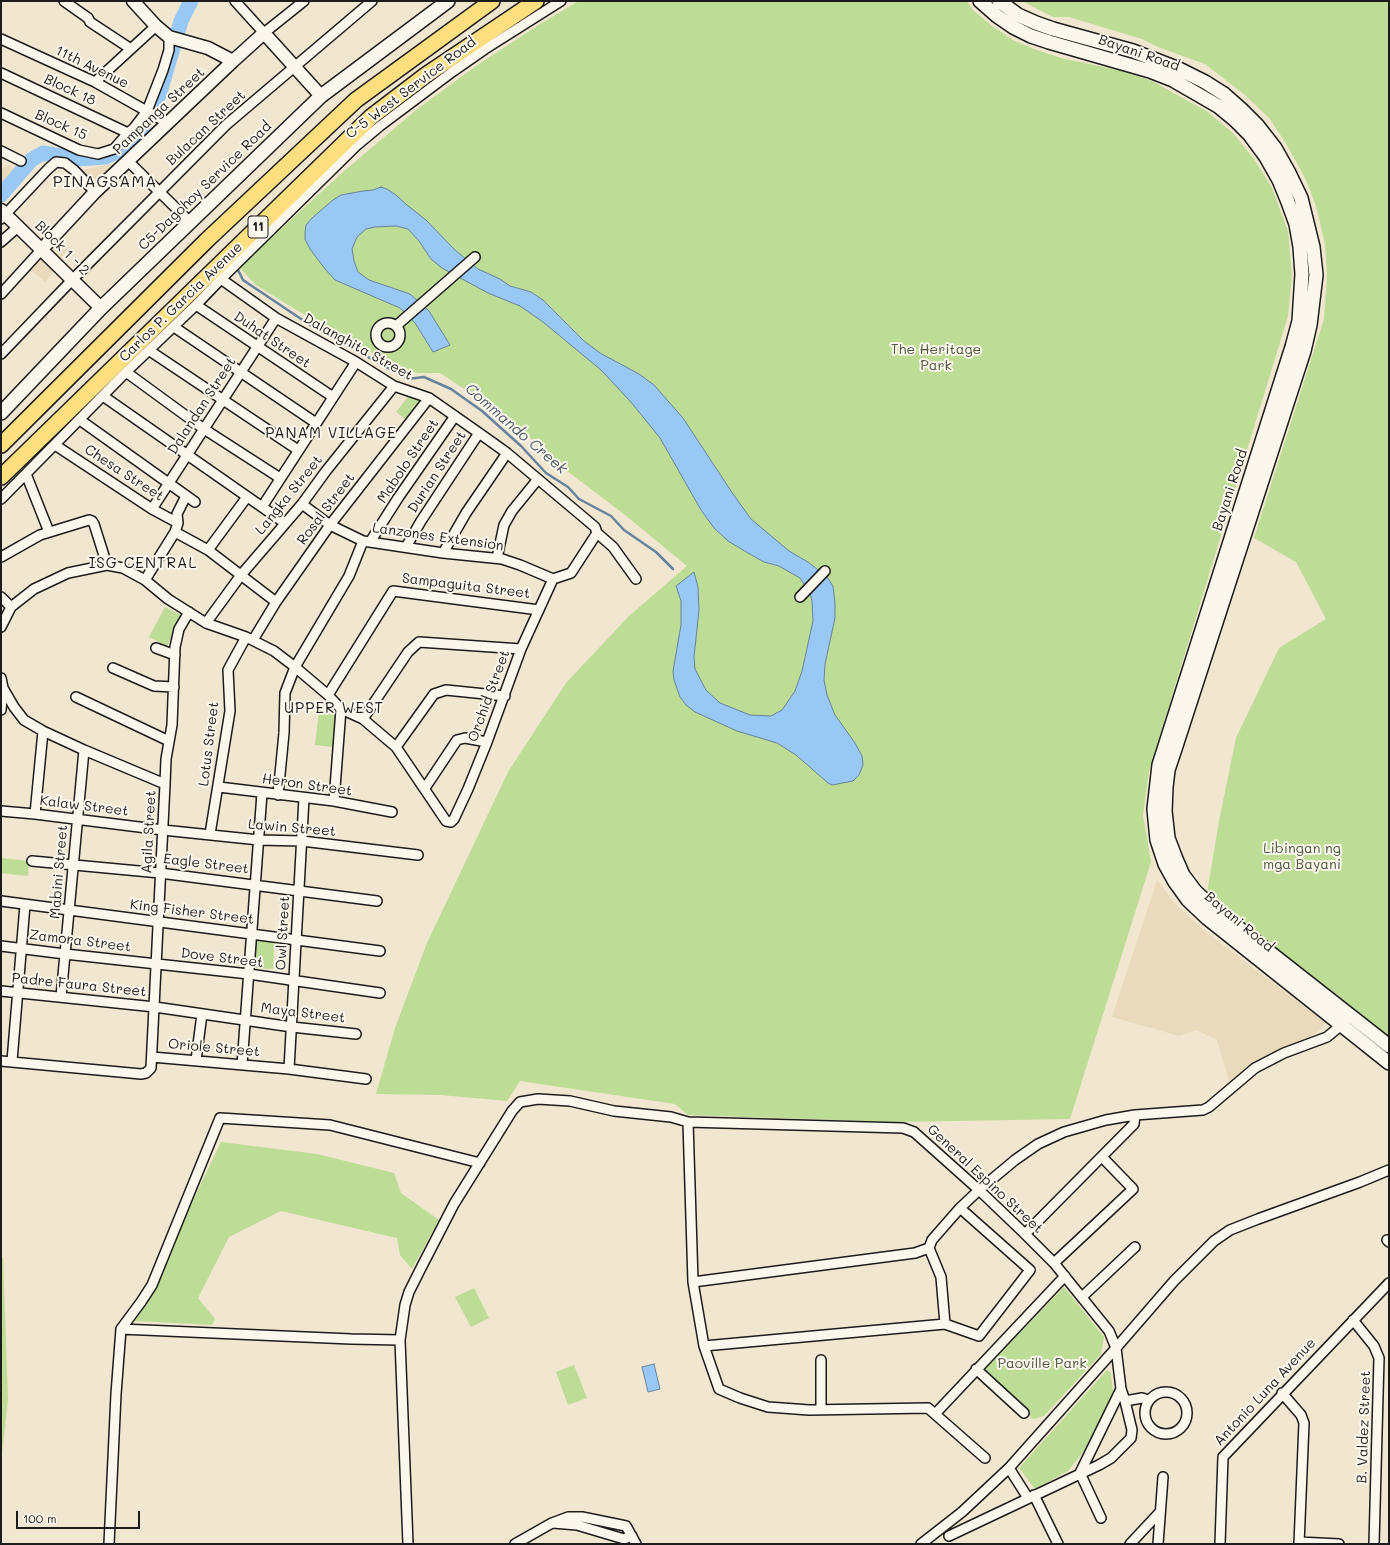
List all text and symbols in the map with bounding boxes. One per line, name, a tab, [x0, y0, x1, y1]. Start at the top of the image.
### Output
street label: Bayani Road	[1096, 31, 1182, 75]
street label: C-5 West Service Road	[343, 34, 479, 142]
street label: 11th Avenue	[53, 42, 131, 92]
street label: Pampanga Street	[110, 64, 208, 158]
street label: Block 18	[41, 71, 99, 109]
street label: Bulacan Street	[163, 87, 249, 169]
street label: Block 15	[32, 106, 90, 144]
street label: C5-Dagohoy Service Road	[135, 118, 275, 254]
district label: PINAGSAMA	[53, 172, 157, 192]
road number: 11	[248, 216, 268, 238]
street label: Block 1 - 2	[31, 217, 93, 279]
street label: Carlos P. Garcia Avenue	[116, 239, 246, 365]
street label: Duhat Street	[230, 308, 314, 372]
street label: Dalanghita Street	[300, 310, 416, 384]
park label: The Heritage Park	[891, 342, 981, 374]
street label: Dalandan Street	[164, 354, 240, 458]
water label: Commando Creek	[461, 380, 571, 478]
street label: Mabolo Street	[374, 416, 442, 506]
district label: PANAM VILLAGE	[265, 424, 397, 442]
street label: Durian Street	[404, 428, 470, 516]
street label: Chesa Street	[81, 441, 167, 505]
street label: Bayani Road	[1209, 447, 1251, 533]
street label: Langka Street	[252, 452, 326, 538]
street label: Rosal Street	[294, 470, 358, 548]
street label: Lanzones Extension	[371, 519, 505, 555]
district label: ISG CENTRAL	[89, 554, 197, 572]
street label: Sampaguita Street	[401, 570, 531, 602]
street label: Orchid Street	[465, 648, 513, 744]
district label: UPPER WEST	[284, 699, 384, 717]
street label: Lotus Street	[195, 701, 223, 787]
street label: Heron Street	[261, 770, 353, 800]
street label: Agila Street	[138, 790, 160, 874]
street label: Kalaw Street	[39, 792, 129, 820]
street label: Lawin Street	[247, 816, 337, 840]
street label: Mabini Street	[47, 824, 71, 920]
park label: Libingan ng mga Bayani	[1263, 841, 1341, 874]
street label: Eagle Street	[162, 850, 250, 878]
street label: Bayani Road	[1201, 888, 1277, 956]
street label: Owl Street	[273, 895, 293, 971]
street label: King Fisher Street	[129, 896, 255, 928]
street label: Zamora Street	[28, 926, 132, 956]
street label: Dove Street	[180, 945, 264, 971]
street label: Padre Faura Street	[11, 970, 147, 1000]
street label: Maya Street	[260, 999, 346, 1027]
street label: Oriole Street	[167, 1036, 261, 1060]
street label: General Espino Street	[924, 1121, 1046, 1237]
street label: Antonio Luna Avenue	[1211, 1335, 1319, 1449]
park label: Paoville Park	[997, 1356, 1087, 1372]
street label: B. Valdez Street	[1354, 1370, 1374, 1484]
scale bar	[18, 1503, 142, 1529]
text: 100 m	[23, 1510, 57, 1526]

